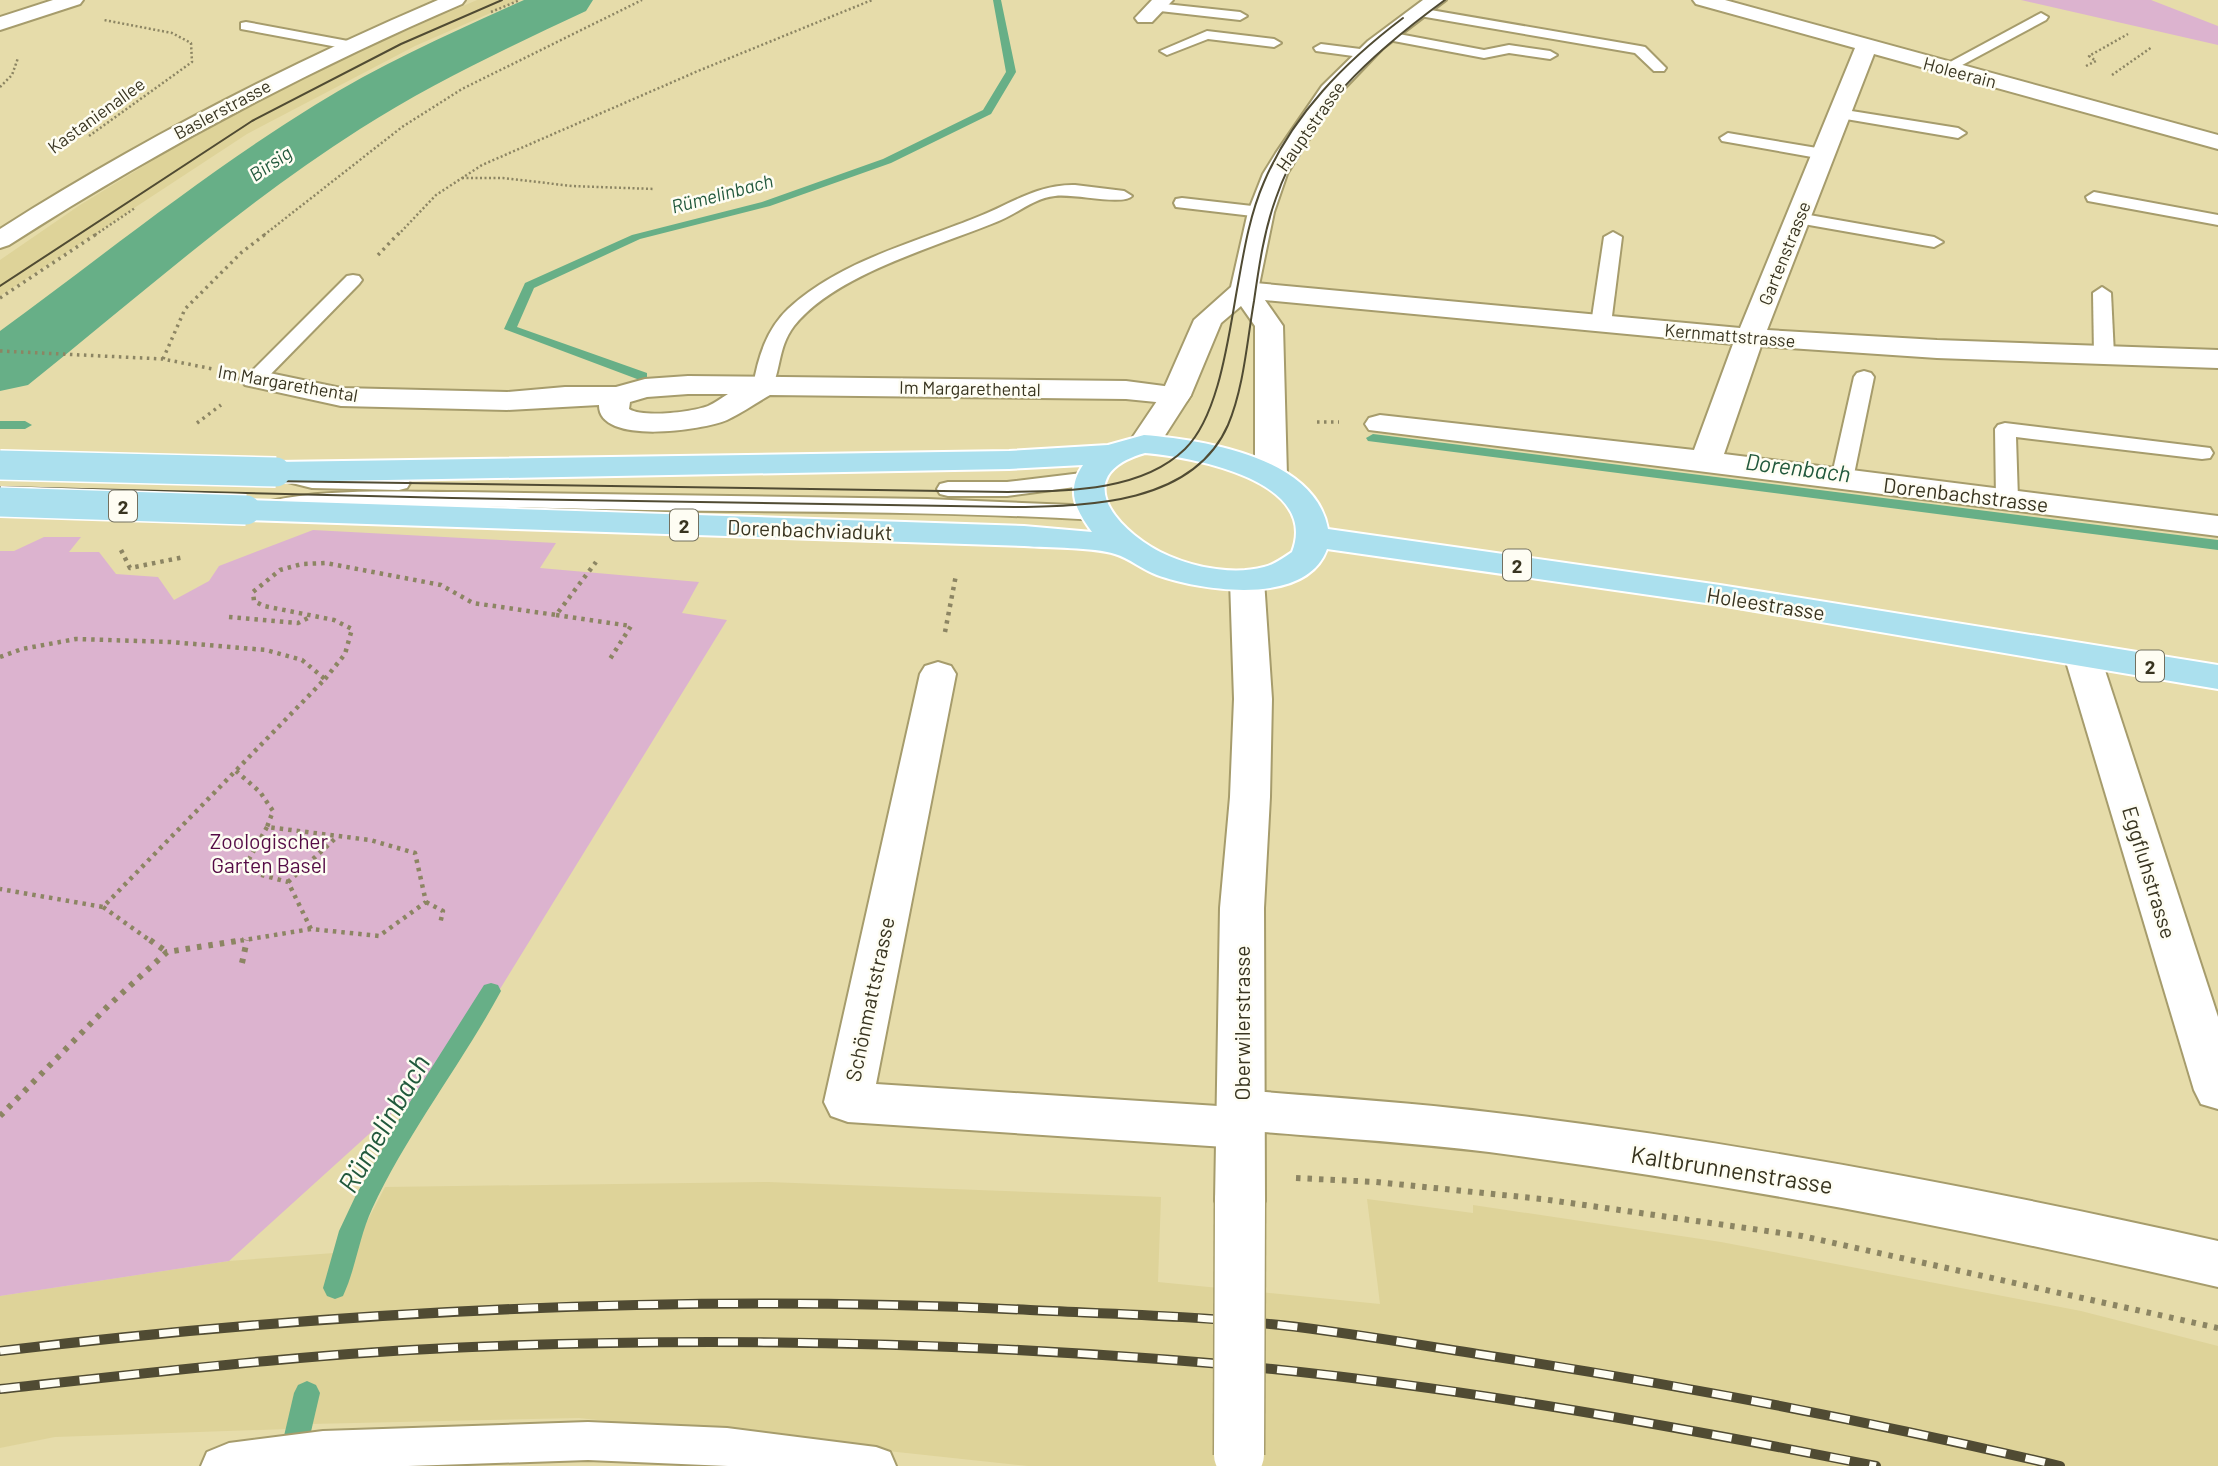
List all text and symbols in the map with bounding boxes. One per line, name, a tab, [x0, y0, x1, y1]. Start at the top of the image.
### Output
street label: Holeerain	[1921, 52, 1999, 92]
street label: Kastanienallee	[43, 72, 149, 158]
street label: Baslerstrasse	[170, 74, 274, 144]
street label: Hauptstrasse	[1271, 77, 1349, 175]
water label: Birsig	[244, 140, 296, 186]
water label: Rümelinbach	[668, 168, 776, 218]
street label: Gartenstrasse	[1753, 198, 1815, 308]
street label: Kernmattstrasse	[1664, 318, 1796, 352]
street label: Im Margarethental	[216, 360, 360, 406]
street label: Im Margarethental	[899, 376, 1041, 400]
water label: Dorenbach	[1744, 447, 1852, 487]
street label: Dorenbachstrasse	[1882, 471, 2050, 517]
road number: 2	[109, 491, 137, 522]
road number: 2	[670, 510, 698, 540]
street label: Dorenbachviadukt	[727, 514, 893, 544]
road number: 2	[1503, 550, 1531, 580]
street label: Holeestrasse	[1705, 581, 1827, 625]
road number: 2	[2136, 650, 2164, 681]
street label: Eggfluhstrasse	[2118, 803, 2182, 941]
park label: Zoologischer Garten Basel	[210, 828, 329, 877]
street label: Schönmattstrasse	[839, 915, 899, 1083]
street label: Oberwilerstrasse	[1229, 945, 1254, 1101]
water label: Rümelinbach	[330, 1048, 436, 1198]
street label: Kaltbrunnenstrasse	[1629, 1139, 1835, 1199]

